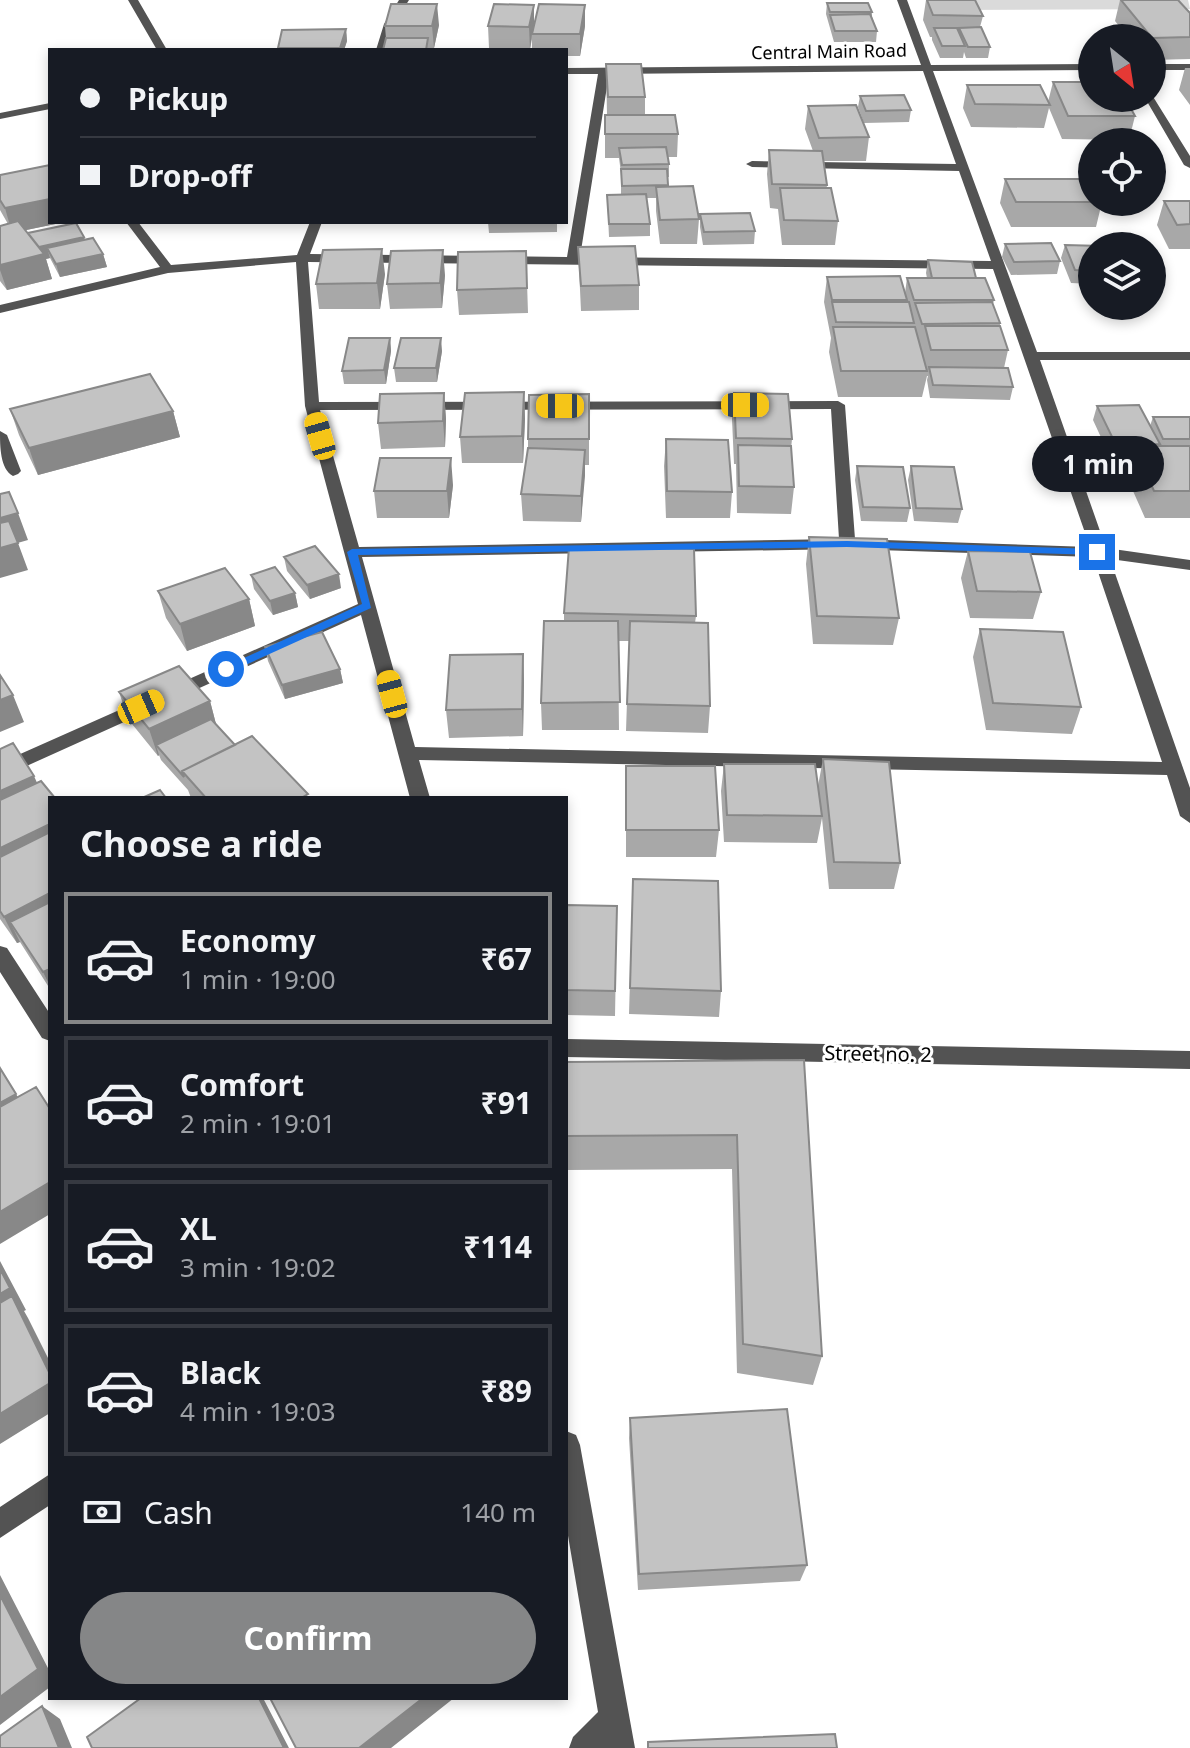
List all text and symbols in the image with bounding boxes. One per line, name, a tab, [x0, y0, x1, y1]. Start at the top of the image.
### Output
north arrow	[1078, 24, 1166, 112]
map controls	[1078, 24, 1166, 320]
street label: Central Main Road	[751, 38, 907, 64]
text: Pickup	[128, 78, 228, 119]
button: locate	[1078, 128, 1166, 216]
text: Drop-off	[128, 155, 252, 196]
button: layers	[1078, 232, 1166, 320]
car	[721, 393, 769, 417]
car	[536, 394, 584, 418]
car	[302, 410, 338, 462]
callout: 1 min	[1031, 436, 1163, 492]
text: 1 min	[1062, 446, 1134, 482]
route end	[1079, 534, 1115, 570]
route start	[208, 651, 244, 687]
car	[374, 668, 410, 720]
car	[114, 686, 168, 728]
text: Choose a ride	[80, 819, 322, 868]
text: Economy	[180, 920, 316, 961]
icon: car	[84, 922, 156, 994]
text: ₹67	[481, 938, 532, 979]
text: 1 min · 19:00	[180, 961, 336, 997]
street label: Street no. 2	[824, 1039, 932, 1068]
text: Comfort	[180, 1064, 304, 1105]
icon: car	[84, 1066, 156, 1138]
text: ₹91	[481, 1082, 532, 1123]
text: 2 min · 19:01	[180, 1105, 336, 1141]
text: XL	[180, 1208, 217, 1249]
icon: car	[84, 1210, 156, 1282]
text: ₹114	[463, 1226, 532, 1267]
text: 3 min · 19:02	[180, 1249, 336, 1285]
text: Black	[180, 1352, 261, 1393]
icon: car	[84, 1354, 156, 1426]
text: ₹89	[481, 1370, 532, 1411]
text: 4 min · 19:03	[180, 1393, 336, 1429]
icon: cash	[80, 1490, 124, 1534]
text: Cash	[144, 1492, 213, 1533]
text: 140 m	[460, 1494, 536, 1530]
button: Confirm	[80, 1592, 536, 1684]

